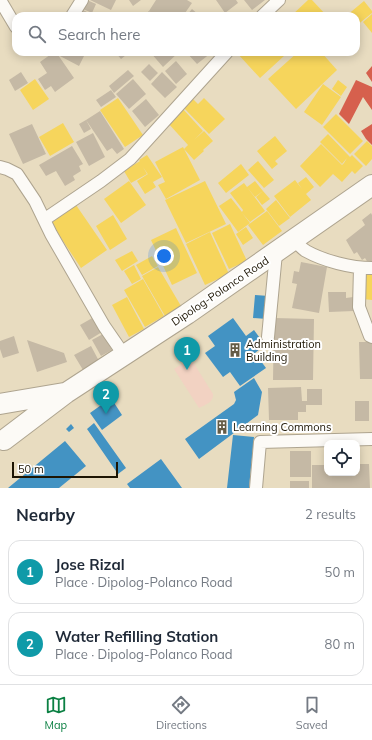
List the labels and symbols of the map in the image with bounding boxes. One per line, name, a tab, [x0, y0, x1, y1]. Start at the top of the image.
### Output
your location	[154, 246, 174, 266]
street label: Dipolog-Polanco Road	[169, 253, 271, 329]
pin: 1	[174, 337, 200, 370]
place label: Administration Building	[246, 337, 321, 364]
building icon: Administration Building	[227, 342, 243, 358]
pin: 2	[93, 381, 119, 414]
building icon: Learning Commons	[214, 419, 230, 435]
place label: Learning Commons	[233, 420, 331, 434]
scale bar	[12, 460, 118, 479]

